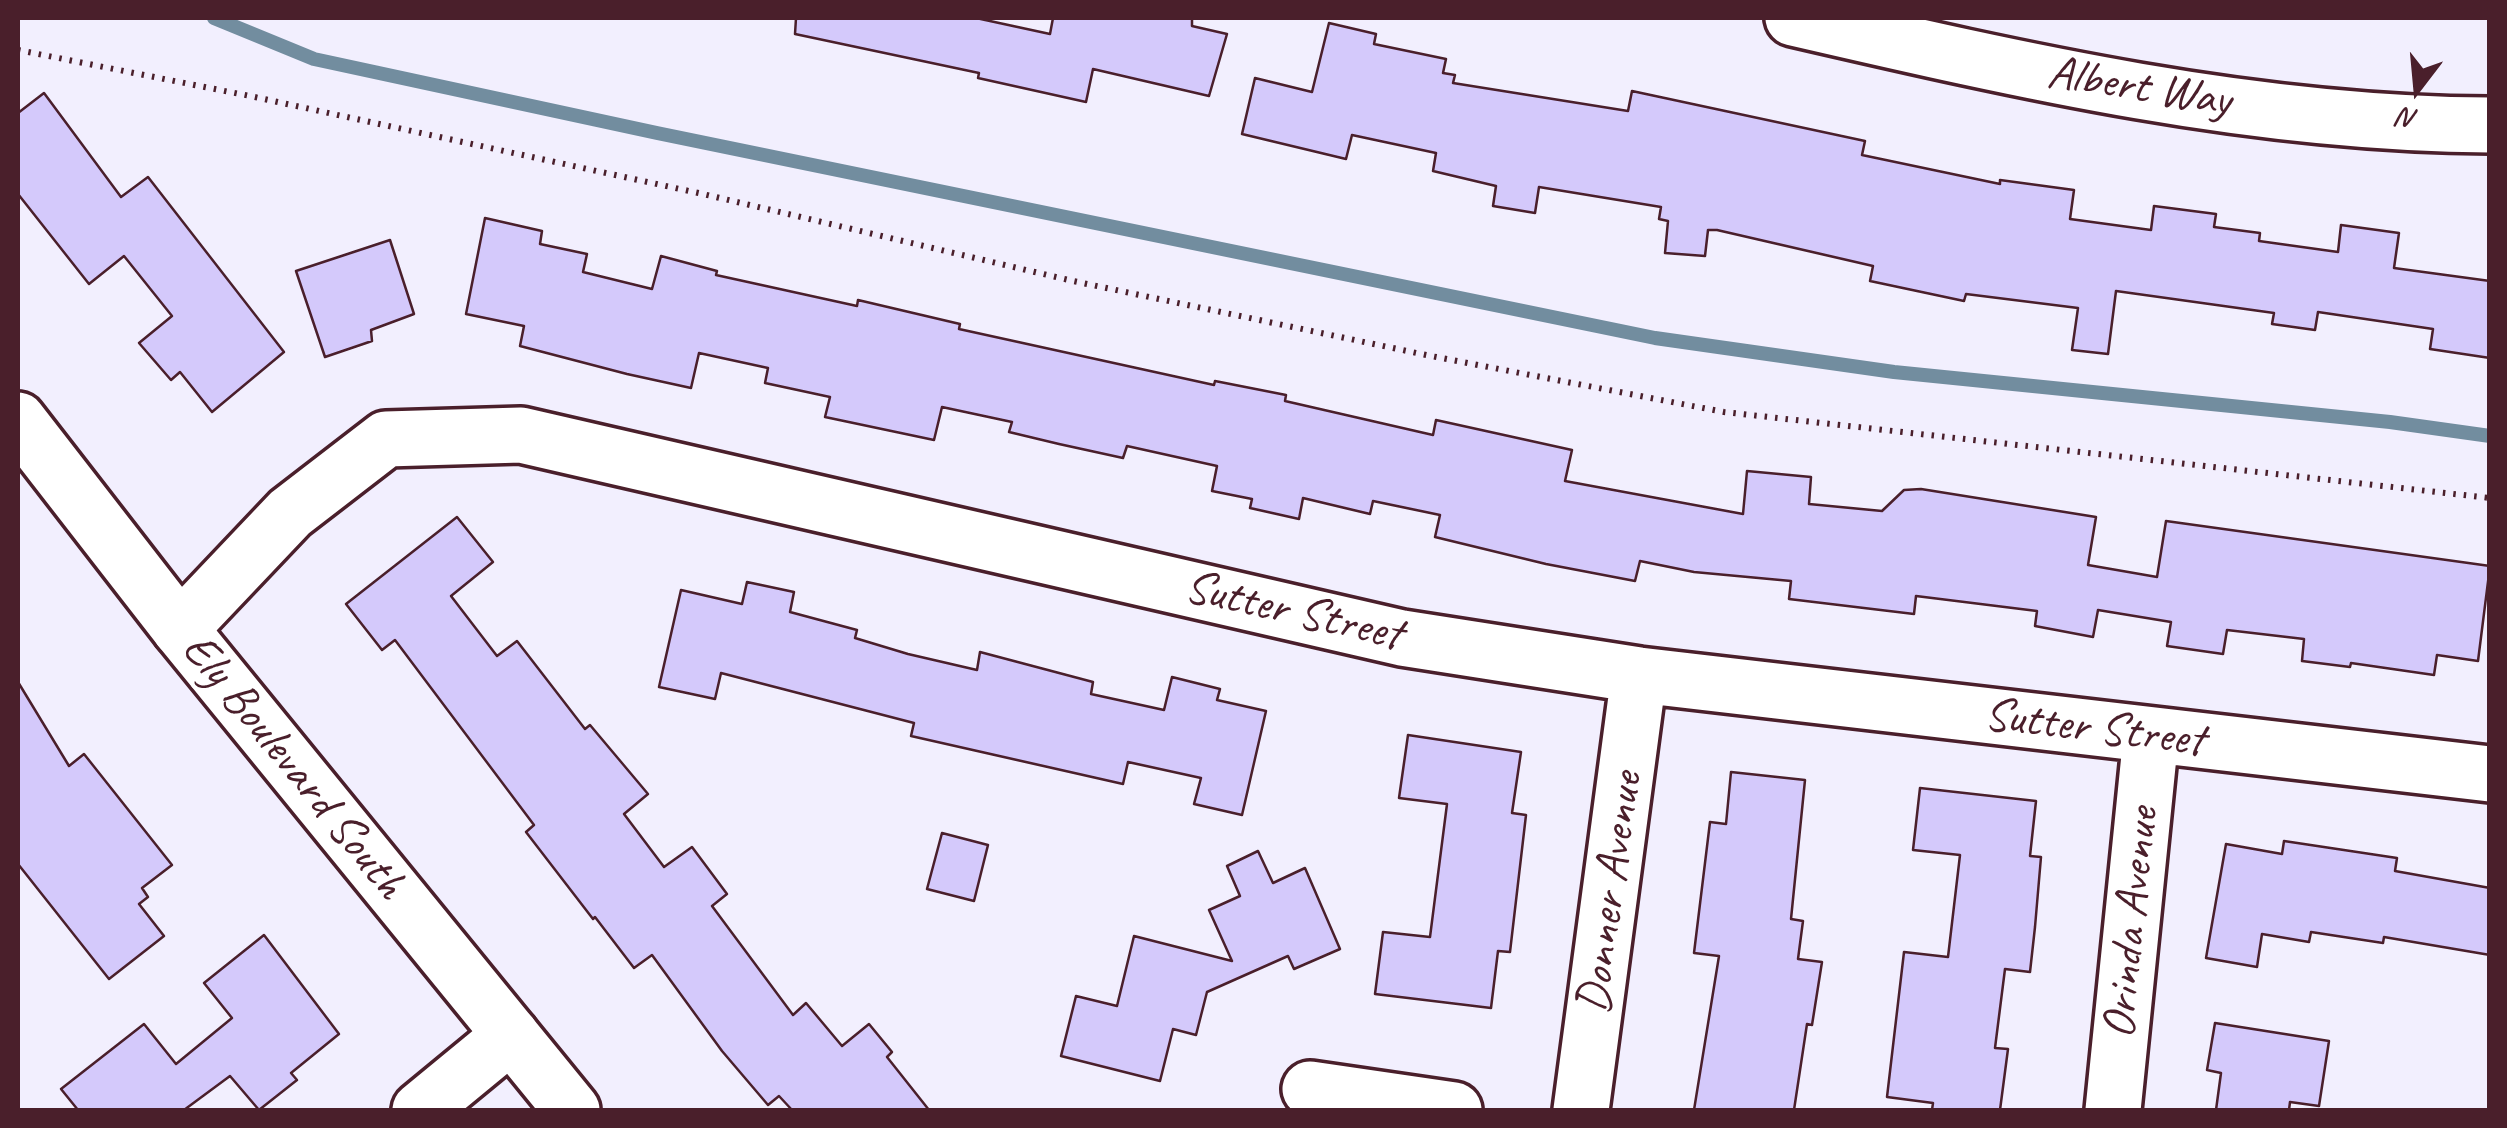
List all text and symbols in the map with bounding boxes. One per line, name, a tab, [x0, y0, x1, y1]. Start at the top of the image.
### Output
north arrow	[2367, 40, 2467, 140]
street label: Albert Way	[2043, 45, 2235, 131]
text: N	[2395, 100, 2422, 139]
street label: Sutter Street	[1179, 559, 1407, 665]
street label: Ely Boulevard South	[168, 623, 418, 911]
street label: Sutter Street	[1981, 687, 2207, 771]
street label: Donner Avenue	[1566, 769, 1656, 1017]
street label: Orinda Avenue	[2091, 805, 2173, 1041]

